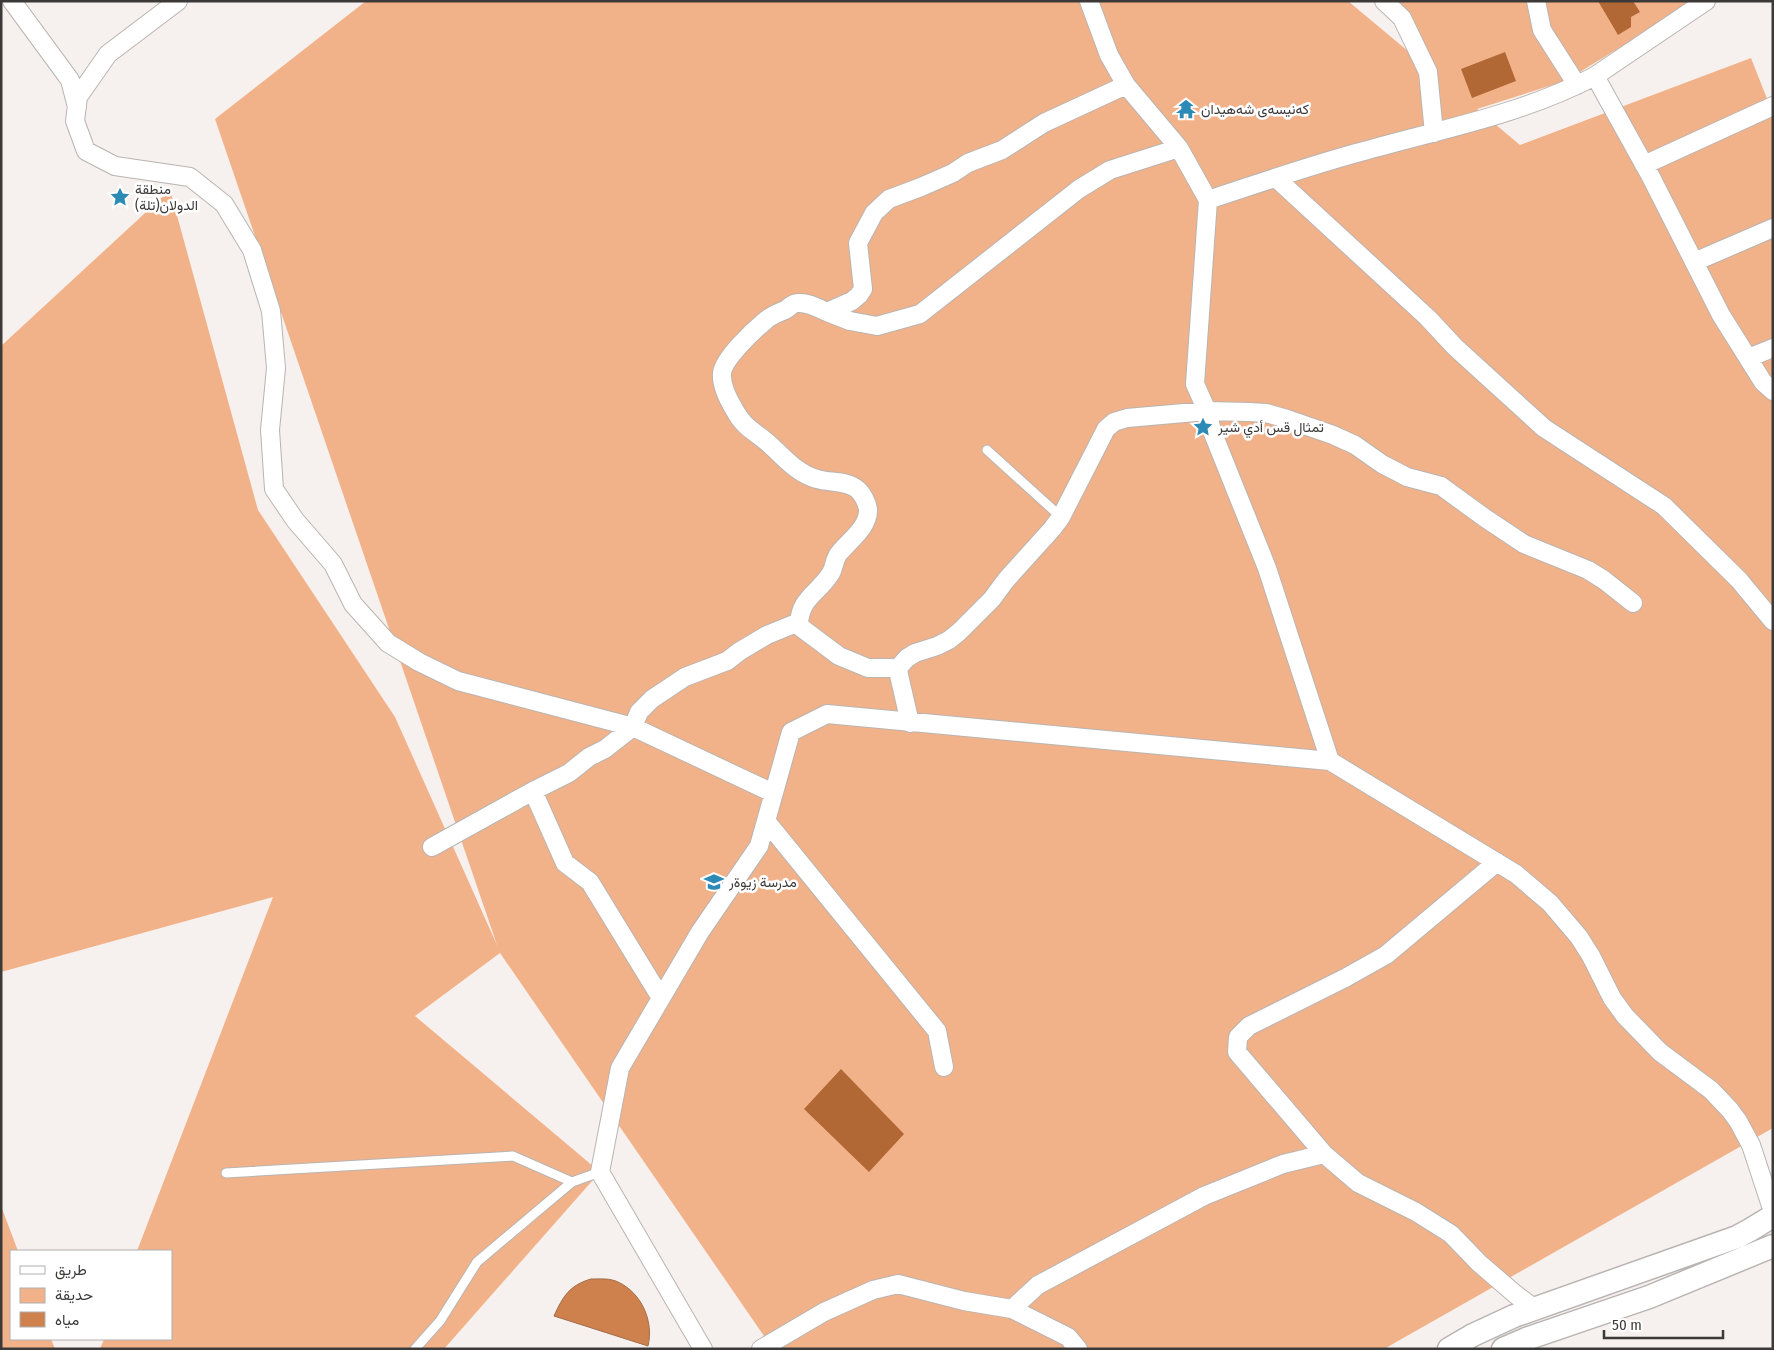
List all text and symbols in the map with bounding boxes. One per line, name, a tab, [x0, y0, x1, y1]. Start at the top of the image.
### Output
temple icon: کەنیسەی شەهیدان	[1175, 98, 1197, 120]
place label: کەنیسەی شەهیدان	[1201, 101, 1309, 118]
place label: منطقة الدولان(تلة)	[135, 181, 198, 214]
place icon: منطقة الدولان(تلة)	[109, 186, 131, 208]
place icon: تمثال قس أدي شير	[1192, 416, 1214, 438]
place label: تمثال قس أدي شير	[1217, 419, 1324, 439]
school or university icon: مدرسة زيوةر	[703, 871, 725, 893]
place label: مدرسة زيوةر	[728, 874, 797, 891]
legend	[10, 1250, 172, 1340]
text: طريق	[55, 1261, 87, 1280]
text: حديقة	[55, 1286, 93, 1304]
scale bar	[1604, 1308, 1723, 1340]
text: مياه	[55, 1311, 79, 1329]
text: 50 m	[1612, 1316, 1642, 1334]

